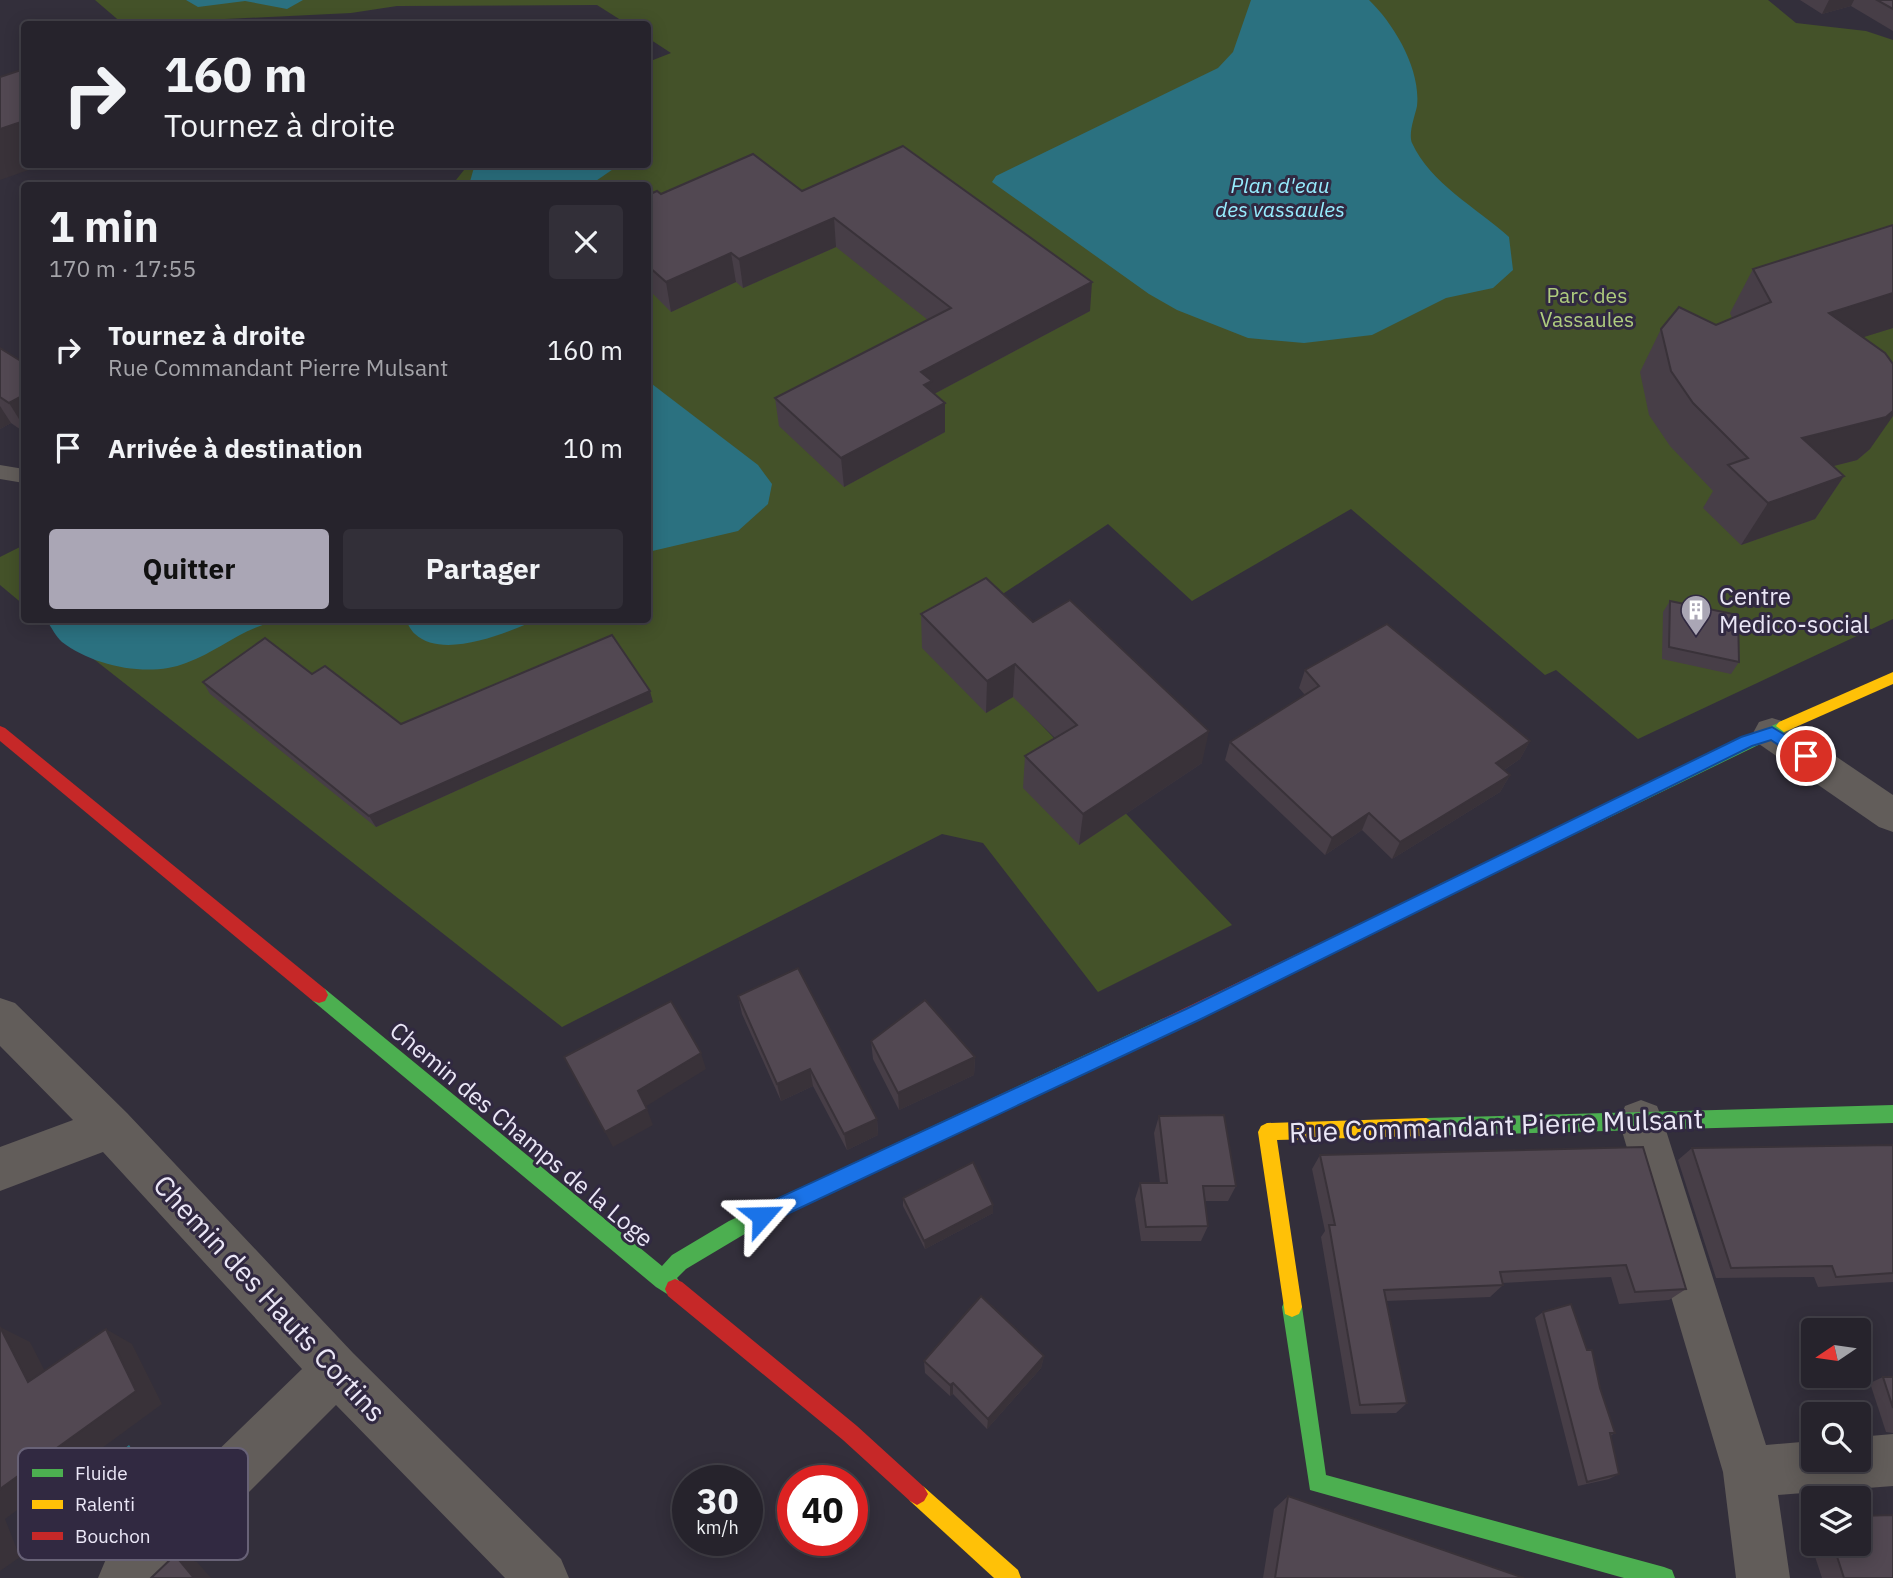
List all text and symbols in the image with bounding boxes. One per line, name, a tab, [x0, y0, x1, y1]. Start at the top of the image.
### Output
text: 160 m	[164, 42, 308, 105]
icon: right	[49, 49, 140, 140]
text: Tournez à droite	[164, 104, 395, 146]
water label: Plan d'eau des vassaules	[1215, 171, 1345, 223]
text: 1 min	[49, 199, 159, 254]
button: close	[549, 205, 623, 279]
text: 170 m · 17:55	[49, 253, 196, 283]
park label: Parc des Vassaules	[1540, 281, 1634, 333]
text: Tournez à droite	[108, 318, 305, 352]
icon: right	[49, 331, 87, 369]
text: 160 m	[547, 333, 623, 367]
text: Rue Commandant Pierre Mulsant	[108, 352, 448, 382]
icon: arrive	[49, 429, 87, 467]
text: Arrivée à destination	[108, 431, 363, 465]
text: 10 m	[563, 431, 623, 465]
button: Quitter	[49, 529, 329, 609]
button: Partager	[343, 529, 623, 609]
place label: Centre Medico-social	[1719, 580, 1869, 640]
building icon: Centre Medico-social	[1679, 593, 1713, 637]
pin	[1776, 726, 1836, 786]
icon: arrive	[1787, 737, 1825, 775]
street label: Chemin des Champs de la Loge	[384, 1014, 660, 1254]
street label: Rue Commandant Pierre Mulsant	[1288, 1099, 1704, 1151]
street label: Chemin des Hauts Cortins	[146, 1167, 394, 1429]
position arrow	[725, 1179, 799, 1253]
north arrow	[1801, 1318, 1871, 1388]
map controls	[1801, 1318, 1871, 1556]
button: search	[1801, 1402, 1871, 1472]
legend	[18, 1448, 248, 1560]
text: Fluide	[75, 1461, 128, 1485]
speed limit sign: 40	[777, 1465, 868, 1556]
text: 30	[696, 1478, 739, 1524]
button: layers	[1801, 1486, 1871, 1556]
text: Ralenti	[75, 1492, 135, 1516]
text: km/h	[696, 1516, 739, 1539]
text: Bouchon	[75, 1524, 151, 1548]

